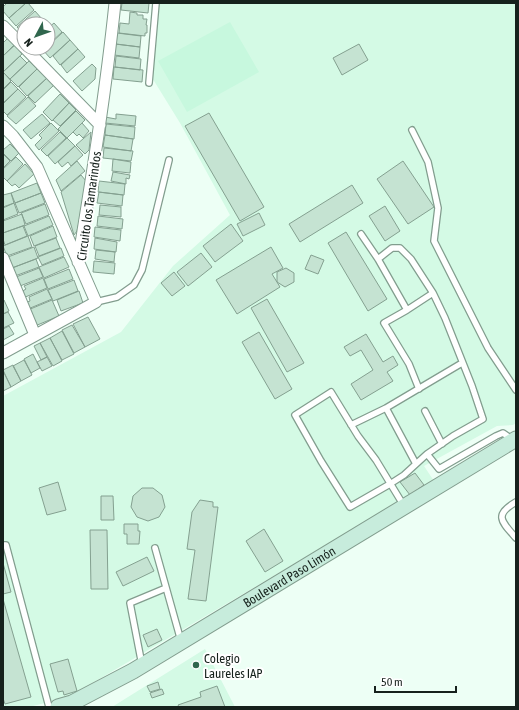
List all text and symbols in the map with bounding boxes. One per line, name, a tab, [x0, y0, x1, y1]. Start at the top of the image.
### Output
north arrow	[16, 16, 56, 56]
text: N	[22, 36, 35, 49]
street label: Circuito los Tamarindos	[74, 150, 104, 262]
street label: Boulevard Paso Limón	[240, 543, 338, 610]
place label: Colegio Laureles IAP	[204, 651, 263, 681]
marker: Colegio Laureles IAP	[191, 660, 201, 670]
scale bar	[375, 668, 456, 694]
text: 50 m	[381, 675, 403, 689]

